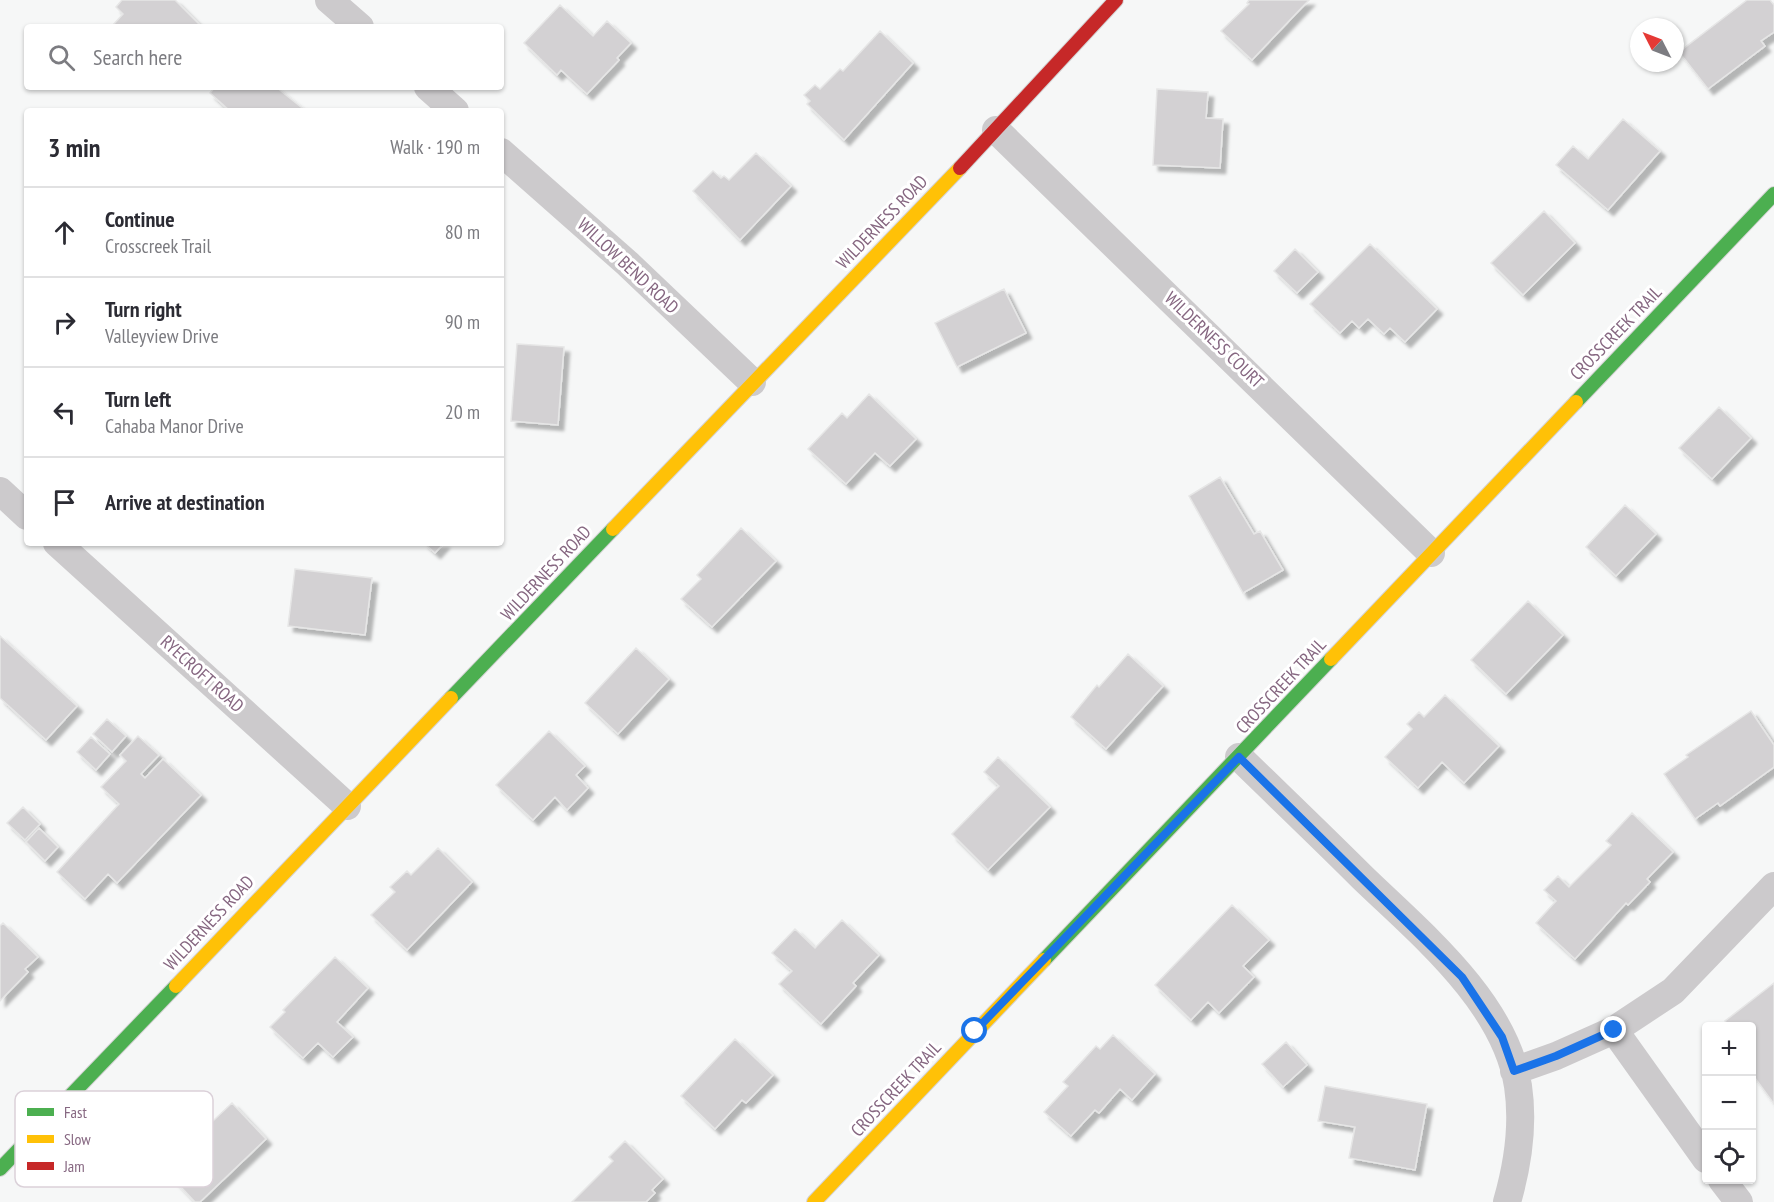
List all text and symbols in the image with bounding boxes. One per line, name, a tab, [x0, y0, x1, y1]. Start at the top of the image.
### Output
north arrow	[1630, 18, 1684, 72]
search box	[24, 24, 504, 90]
icon: search	[45, 41, 78, 74]
text: Search here	[93, 43, 182, 71]
text: 3 min	[48, 131, 101, 164]
text: Walk · 190 m	[390, 134, 480, 160]
street label: WILDERNESS ROAD	[831, 170, 932, 273]
text: Continue	[105, 205, 175, 233]
street label: WILLOW BEND ROAD	[573, 213, 684, 318]
icon: ahead	[48, 216, 81, 249]
text: 80 m	[445, 219, 480, 245]
text: Crosscreek Trail	[105, 233, 211, 259]
street label: CROSSCREEK TRAIL	[1565, 280, 1667, 385]
street label: WILDERNESS COURT	[1160, 287, 1269, 393]
text: Turn right	[105, 295, 182, 323]
icon: right	[48, 306, 81, 339]
text: 90 m	[445, 309, 480, 335]
text: Valleyview Drive	[105, 323, 219, 349]
text: Turn left	[105, 385, 171, 413]
icon: left	[48, 396, 81, 429]
text: 20 m	[445, 399, 480, 425]
text: Cahaba Manor Drive	[105, 413, 244, 439]
icon: arrive	[48, 486, 81, 519]
text: Arrive at destination	[105, 488, 265, 516]
street label: WILDERNESS ROAD	[496, 520, 596, 625]
street label: RYECROFT ROAD	[156, 630, 249, 717]
street label: CROSSCREEK TRAIL	[1231, 633, 1331, 738]
street label: WILDERNESS ROAD	[159, 870, 259, 975]
route end	[1600, 1016, 1626, 1042]
route start	[961, 1017, 987, 1043]
map controls	[1702, 1022, 1756, 1184]
button: +	[1702, 1022, 1756, 1076]
street label: CROSSCREEK TRAIL	[846, 1036, 946, 1141]
button: −	[1702, 1076, 1756, 1130]
legend	[15, 1091, 213, 1187]
text: Fast	[64, 1102, 87, 1122]
text: Slow	[64, 1129, 91, 1149]
button: locate	[1702, 1130, 1756, 1184]
text: Jam	[63, 1156, 85, 1176]

